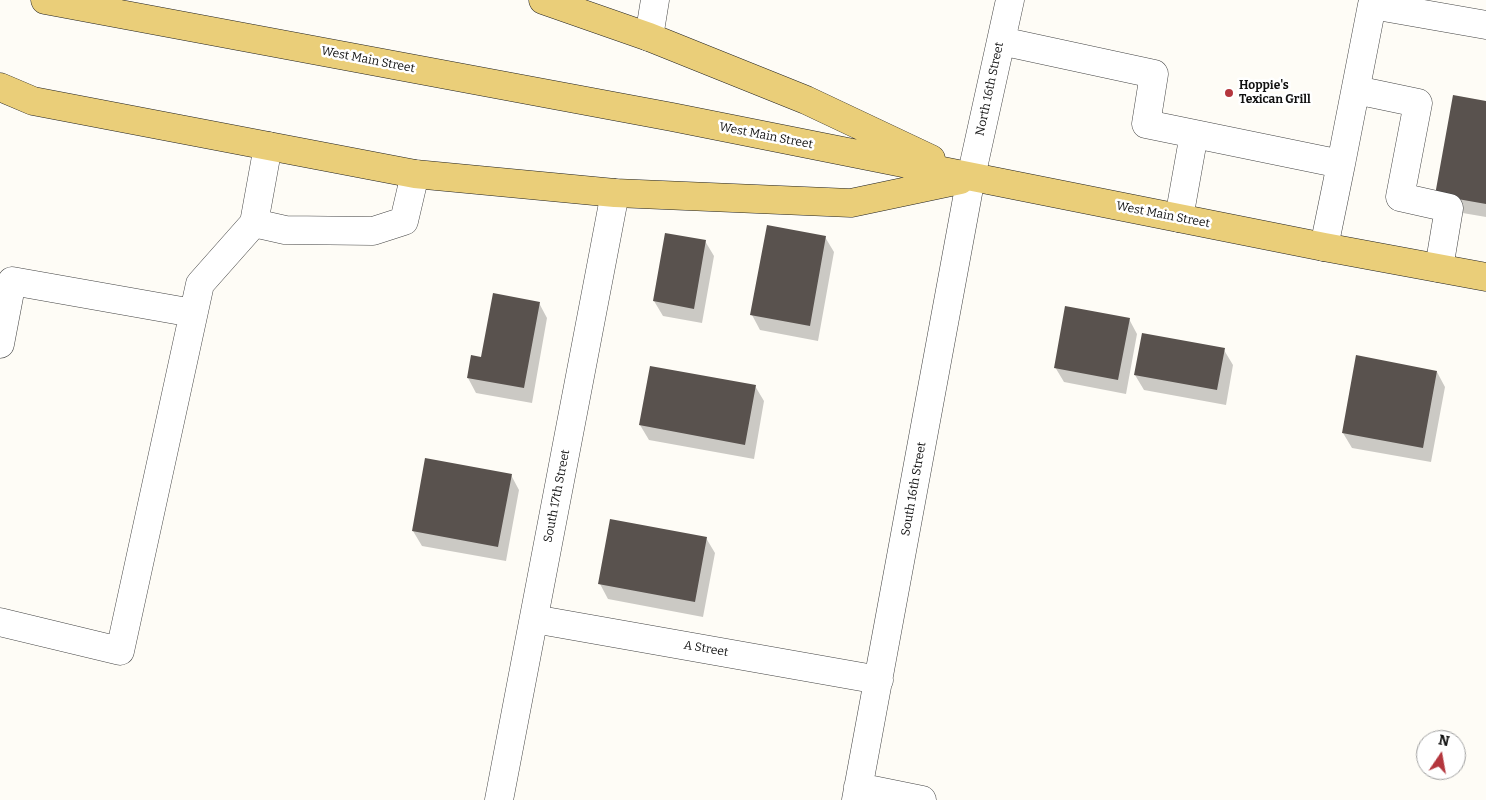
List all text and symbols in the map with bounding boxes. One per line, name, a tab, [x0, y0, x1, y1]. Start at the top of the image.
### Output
street label: North 16th Street	[973, 41, 1007, 137]
street label: West Main Street	[320, 44, 416, 76]
place label: Hoppie's Texican Grill	[1239, 79, 1311, 107]
marker: Hoppie's Texican Grill	[1223, 87, 1235, 99]
street label: West Main Street	[718, 120, 814, 152]
street label: West Main Street	[1115, 199, 1211, 231]
street label: South 16th Street	[899, 441, 929, 537]
street label: South 17th Street	[541, 448, 573, 544]
street label: A Street	[683, 638, 729, 660]
north arrow	[1416, 730, 1466, 780]
text: N	[1437, 731, 1451, 750]

